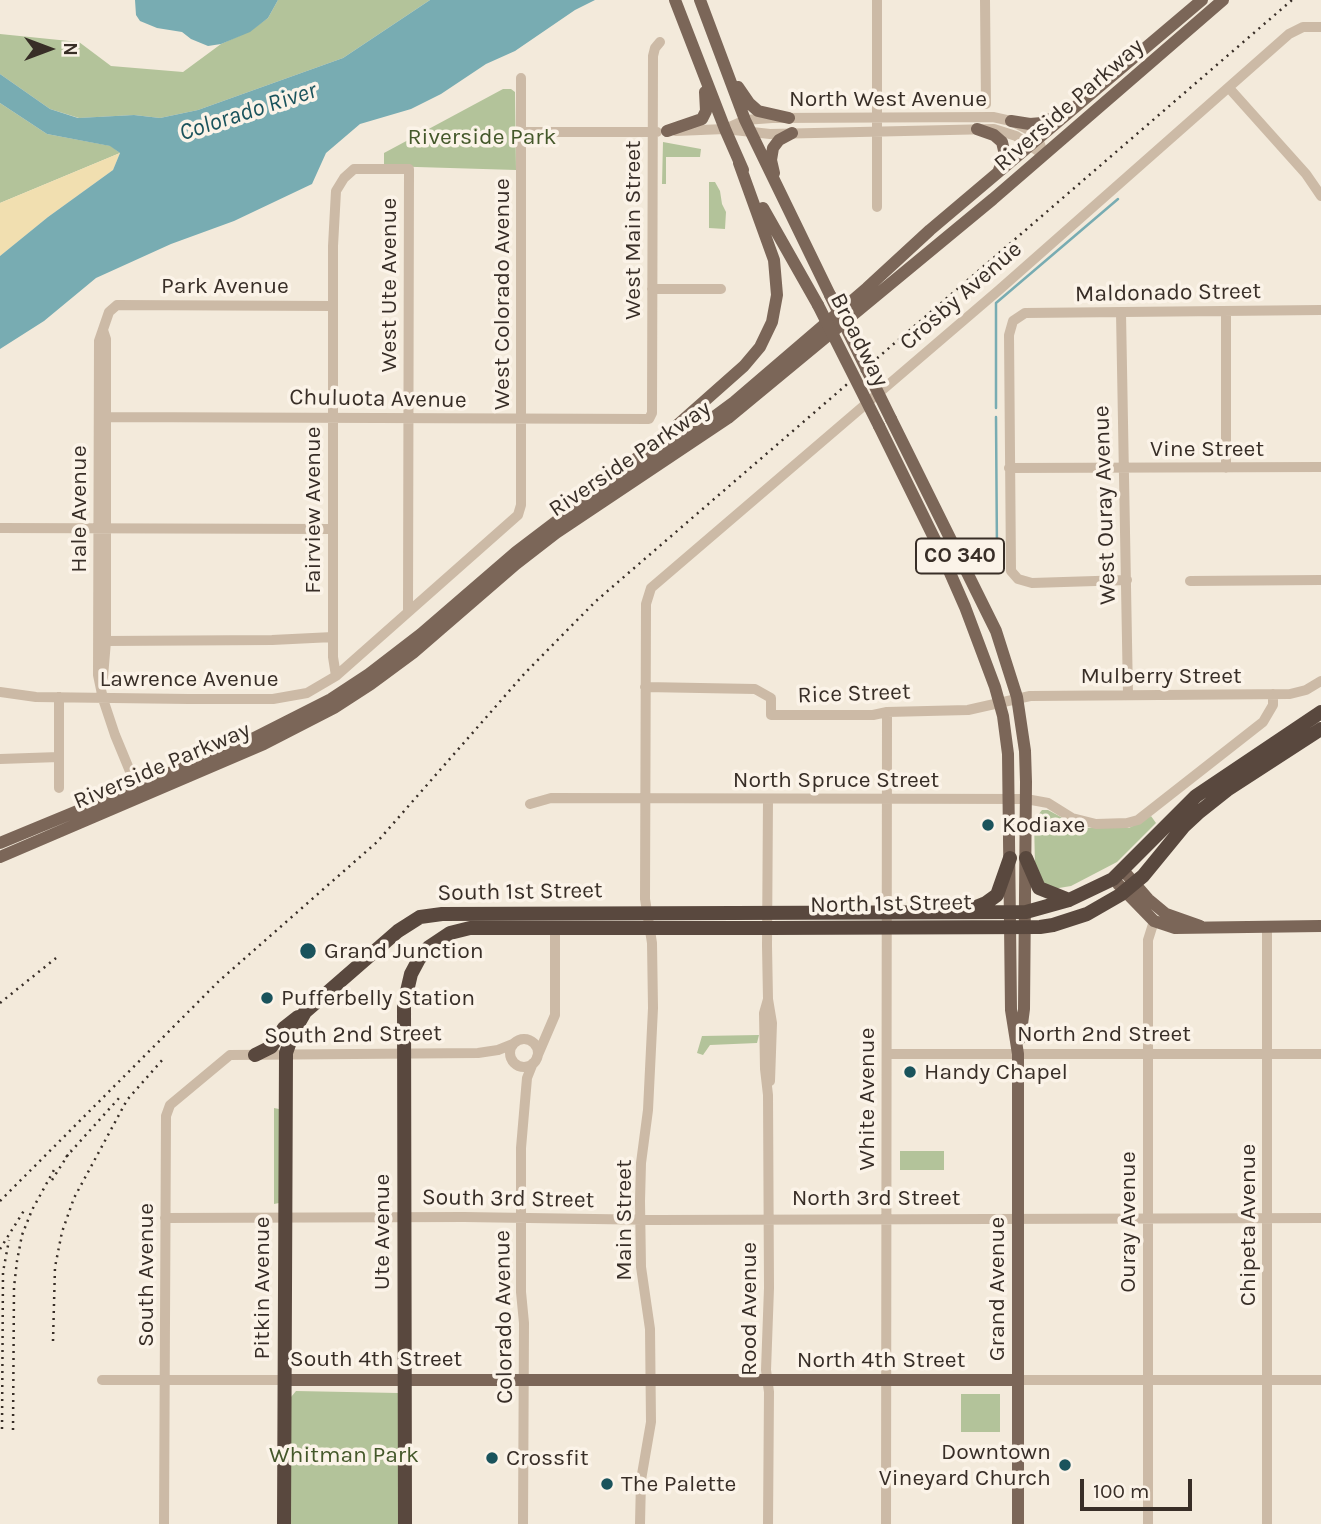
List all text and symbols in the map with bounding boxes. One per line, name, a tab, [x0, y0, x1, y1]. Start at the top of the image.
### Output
north arrow	[14, 14, 84, 84]
street label: Riverside Parkway	[989, 33, 1149, 177]
text: N	[59, 42, 81, 56]
water label: Colorado River	[176, 76, 320, 148]
street label: North West Avenue	[789, 85, 987, 113]
park label: Riverside Park	[407, 123, 557, 151]
street label: West Main Street	[619, 140, 647, 320]
street label: West Colorado Avenue	[488, 178, 516, 410]
street label: West Ute Avenue	[375, 198, 403, 372]
street label: Crosby Avenue	[894, 236, 1028, 356]
street label: Park Avenue	[161, 272, 289, 300]
street label: Maldonado Street	[1075, 278, 1261, 308]
street label: Broadway	[824, 289, 894, 391]
street label: Chuluota Avenue	[289, 384, 467, 414]
street label: Riverside Parkway	[544, 395, 716, 523]
street label: West Ouray Avenue	[1088, 405, 1122, 605]
street label: Fairview Avenue	[299, 426, 327, 594]
street label: Vine Street	[1150, 435, 1264, 463]
street label: Hale Avenue	[65, 445, 93, 573]
road number: CO 340	[916, 538, 1004, 574]
street label: Mulberry Street	[1080, 662, 1242, 690]
street label: Lawrence Avenue	[100, 665, 278, 693]
street label: Rice Street	[797, 678, 911, 710]
street label: Riverside Parkway	[70, 716, 254, 816]
street label: North Spruce Street	[733, 766, 939, 794]
place label: Kodiaxe	[1002, 811, 1085, 839]
marker: Kodiaxe	[980, 817, 996, 833]
street label: South 1st Street	[437, 877, 603, 907]
street label: North 1st Street	[810, 889, 972, 919]
place label: Grand Junction	[324, 937, 484, 965]
marker: Grand Junction	[298, 941, 318, 961]
place label: Pufferbelly Station	[281, 984, 475, 1012]
marker: Pufferbelly Station	[259, 990, 275, 1006]
street label: South 2nd Street	[264, 1020, 442, 1050]
street label: North 2nd Street	[1017, 1020, 1191, 1048]
street label: White Avenue	[853, 1028, 881, 1170]
place label: Handy Chapel	[924, 1058, 1068, 1086]
marker: Handy Chapel	[902, 1064, 918, 1080]
street label: Chipeta Avenue	[1234, 1144, 1262, 1306]
street label: Ouray Avenue	[1114, 1151, 1142, 1293]
street label: Main Street	[610, 1159, 638, 1281]
street label: Ute Avenue	[368, 1174, 396, 1290]
street label: South 3rd Street	[422, 1184, 594, 1214]
street label: North 3rd Street	[792, 1184, 960, 1212]
street label: South Avenue	[132, 1203, 160, 1347]
street label: Pitkin Avenue	[248, 1216, 276, 1360]
street label: Grand Avenue	[983, 1217, 1011, 1361]
street label: Colorado Avenue	[489, 1230, 519, 1404]
street label: Rood Avenue	[735, 1242, 763, 1376]
street label: South 4th Street	[290, 1345, 462, 1373]
street label: North 4th Street	[797, 1346, 965, 1374]
place label: Downtown Vineyard Church	[879, 1438, 1051, 1492]
park label: Whitman Park	[269, 1441, 419, 1469]
place label: Crossfit	[506, 1444, 589, 1472]
marker: Crossfit	[484, 1450, 500, 1466]
marker: Downtown Vineyard Church	[1057, 1457, 1073, 1473]
scale bar	[1083, 1464, 1195, 1508]
place label: The Palette	[621, 1470, 736, 1498]
marker: The Palette	[599, 1476, 615, 1492]
text: 100 m	[1093, 1479, 1150, 1503]

